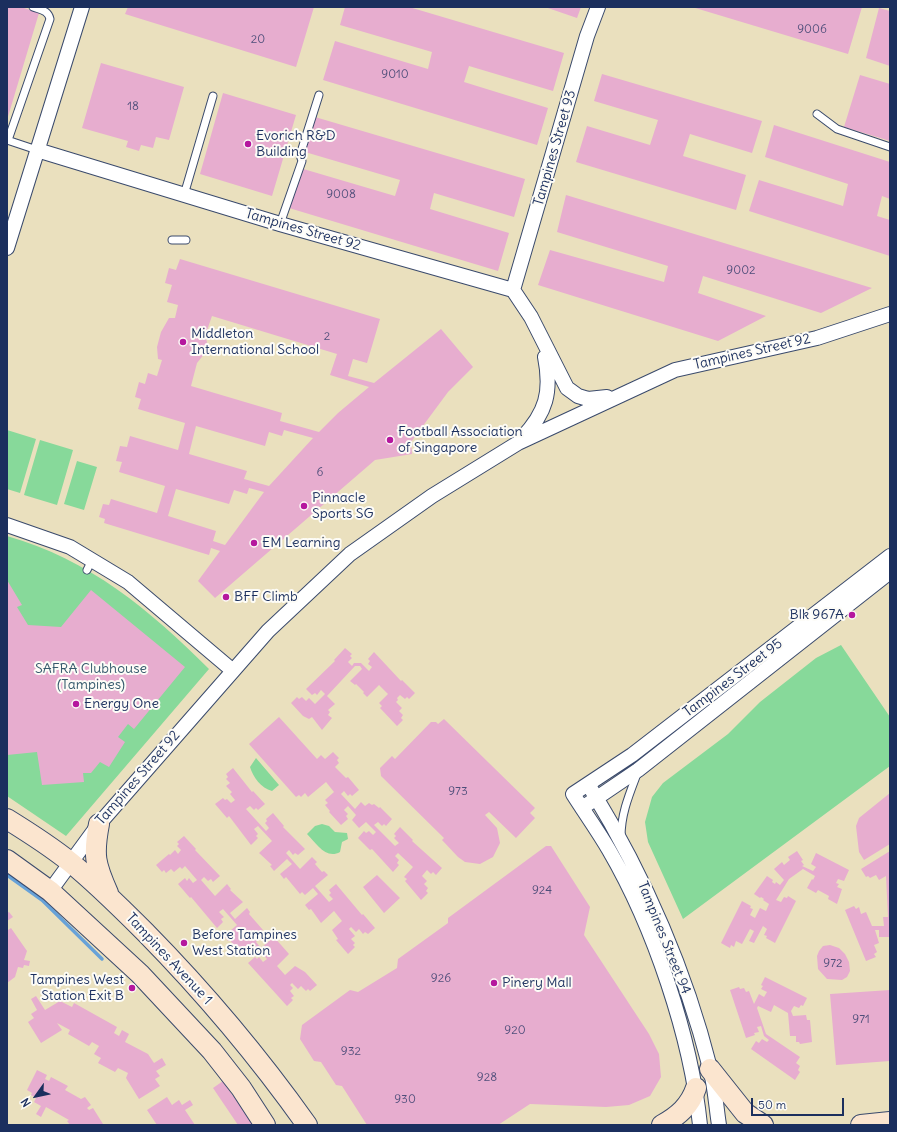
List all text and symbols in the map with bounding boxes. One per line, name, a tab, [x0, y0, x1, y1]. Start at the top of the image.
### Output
house number: 9006	[797, 23, 827, 37]
house number: 20	[251, 33, 265, 47]
house number: 9010	[381, 68, 409, 82]
street label: Tampines Street 93	[530, 88, 580, 208]
house number: 18	[127, 100, 139, 114]
place label: Evorich R&D Building	[256, 128, 336, 160]
marker: Evorich R&D Building	[243, 139, 253, 149]
house number: 9008	[326, 188, 356, 202]
street label: Tampines Street 92	[243, 205, 363, 255]
house number: 9002	[726, 264, 756, 278]
place label: Middleton International School	[191, 326, 319, 358]
house number: 2	[324, 330, 330, 344]
street label: Tampines Street 92	[692, 330, 812, 374]
marker: Middleton International School	[178, 337, 188, 347]
place label: Football Association of Singapore	[398, 424, 523, 456]
marker: Football Association of Singapore	[385, 435, 395, 445]
house number: 6	[317, 466, 323, 480]
place label: Pinnacle Sports SG	[312, 490, 374, 522]
marker: Pinnacle Sports SG	[299, 501, 309, 511]
place label: EM Learning	[262, 535, 341, 551]
marker: EM Learning	[249, 538, 259, 548]
place label: BFF Climb	[234, 589, 298, 605]
marker: BFF Climb	[221, 592, 231, 602]
place label: Blk 967A	[790, 607, 844, 623]
marker: Blk 967A	[847, 610, 857, 620]
street label: Tampines Street 95	[680, 635, 786, 721]
park label: SAFRA Clubhouse (Tampines)	[35, 661, 147, 694]
place label: Energy One	[84, 696, 159, 712]
marker: Energy One	[71, 699, 81, 709]
street label: Tampines Street 92	[92, 727, 184, 829]
house number: 973	[448, 785, 468, 799]
street label: Tampines Street 94	[634, 879, 694, 997]
house number: 924	[532, 884, 552, 898]
street label: Tampines Avenue 1	[122, 910, 216, 1008]
place label: Before Tampines West Station	[192, 927, 297, 960]
marker: Before Tampines West Station	[179, 938, 189, 948]
house number: 972	[823, 957, 843, 971]
place label: Tampines West Station Exit B	[30, 972, 124, 1004]
house number: 926	[431, 972, 451, 986]
place label: Pinery Mall	[502, 975, 572, 991]
marker: Pinery Mall	[489, 978, 499, 988]
marker: Tampines West Station Exit B	[127, 983, 137, 993]
house number: 971	[852, 1013, 870, 1027]
house number: 920	[504, 1024, 526, 1038]
house number: 932	[341, 1045, 361, 1059]
house number: 928	[477, 1071, 497, 1085]
north arrow	[16, 1076, 56, 1116]
scale bar	[753, 1090, 846, 1116]
house number: 930	[394, 1093, 416, 1107]
text: N	[18, 1096, 34, 1110]
text: 50 m	[758, 1097, 786, 1112]

